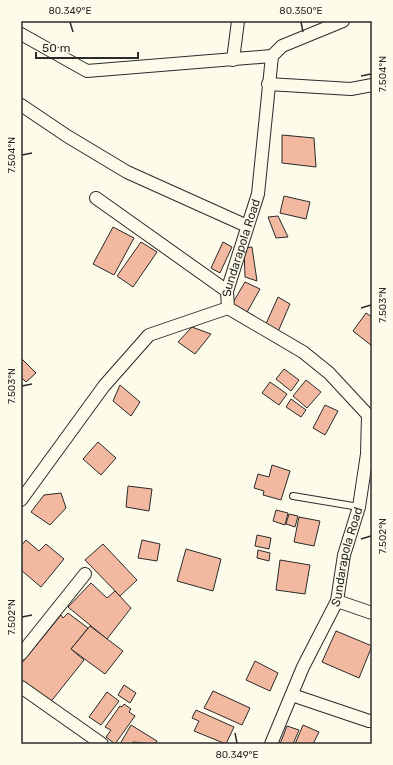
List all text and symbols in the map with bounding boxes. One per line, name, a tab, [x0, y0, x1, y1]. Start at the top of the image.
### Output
text: 80.349°E	[48, 5, 92, 17]
text: 80.350°E	[279, 5, 323, 17]
scale bar	[36, 34, 138, 60]
text: 50 m	[42, 41, 70, 55]
text: 7.504°N	[377, 56, 389, 92]
text: 7.504°N	[6, 137, 18, 173]
street label: Sundarapola Road	[220, 197, 263, 297]
text: 7.503°N	[377, 287, 389, 323]
text: 7.503°N	[6, 368, 18, 404]
street label: Sundarapola Road	[328, 505, 366, 609]
text: 7.502°N	[377, 518, 389, 554]
text: 7.502°N	[6, 599, 18, 635]
text: 80.349°E	[215, 749, 259, 761]

